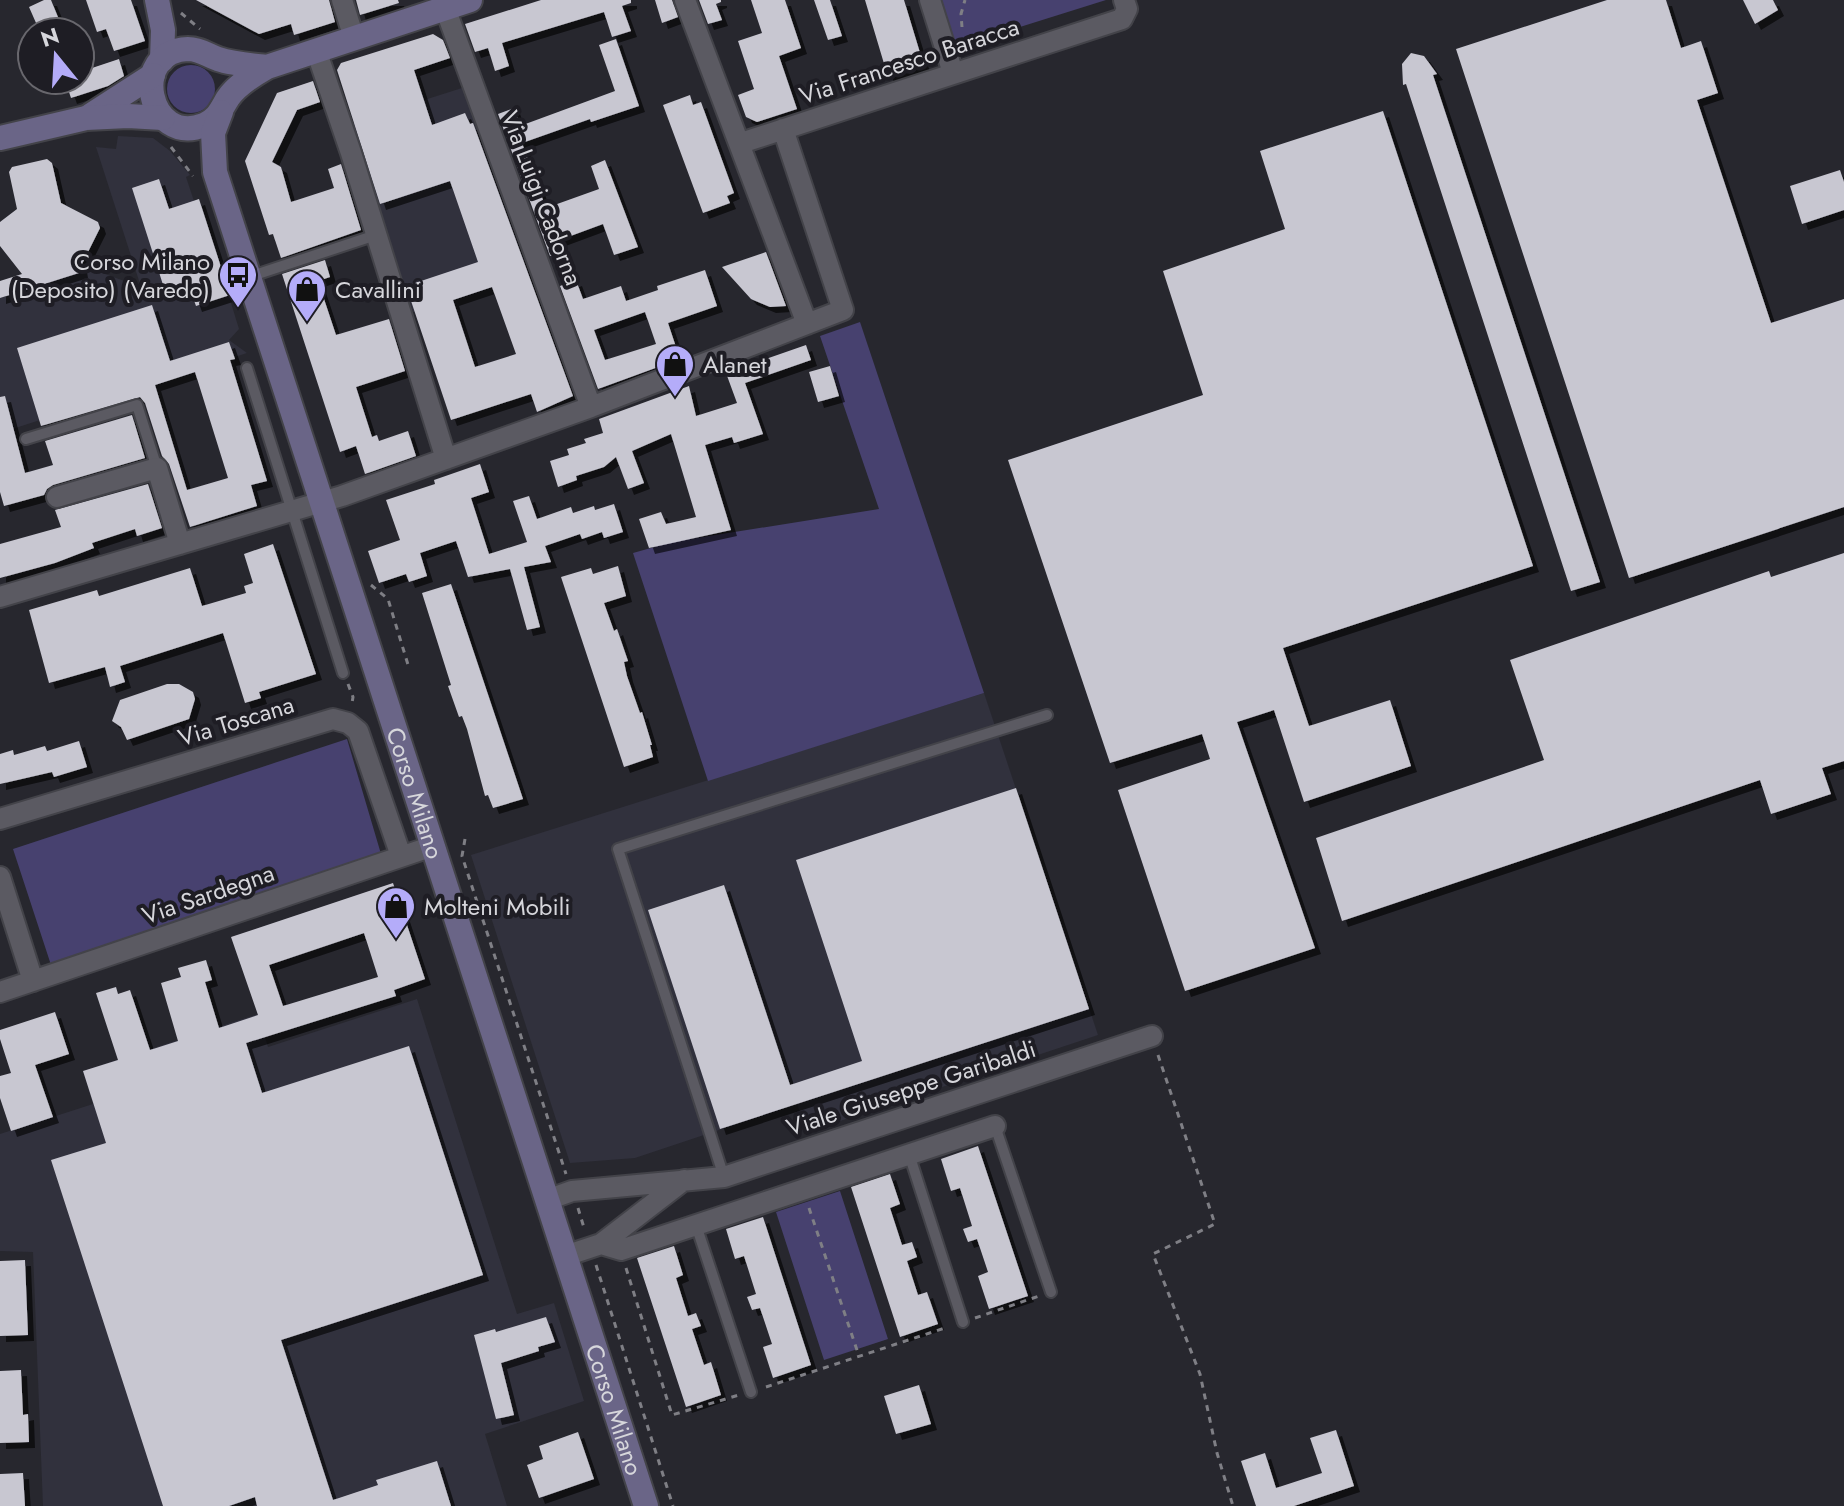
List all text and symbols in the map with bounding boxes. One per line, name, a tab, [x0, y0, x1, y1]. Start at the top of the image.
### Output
street label: Via Francesco Baracca	[795, 9, 1023, 113]
north arrow	[16, 16, 96, 96]
text: N	[37, 19, 63, 55]
street label: Via Luigi Cadorna	[493, 106, 591, 290]
place label: Corso Milano (Deposito) (Varedo)	[11, 244, 210, 307]
bus stop icon: Corso Milano (Deposito) (Varedo)	[217, 254, 259, 309]
shop icon: Cavallini	[286, 268, 328, 323]
place label: Cavallini	[335, 272, 421, 307]
shop icon: Alanet	[654, 343, 696, 398]
place label: Alanet	[703, 347, 767, 382]
street label: Via Toscana	[174, 687, 298, 755]
street label: Corso Milano	[378, 723, 453, 863]
street label: Via Sardegna	[137, 855, 279, 933]
shop icon: Molteni Mobili	[375, 885, 417, 940]
place label: Molteni Mobili	[424, 889, 570, 924]
street label: Viale Giuseppe Garibaldi	[782, 1031, 1040, 1145]
street label: Corso Milano	[577, 1339, 652, 1480]

